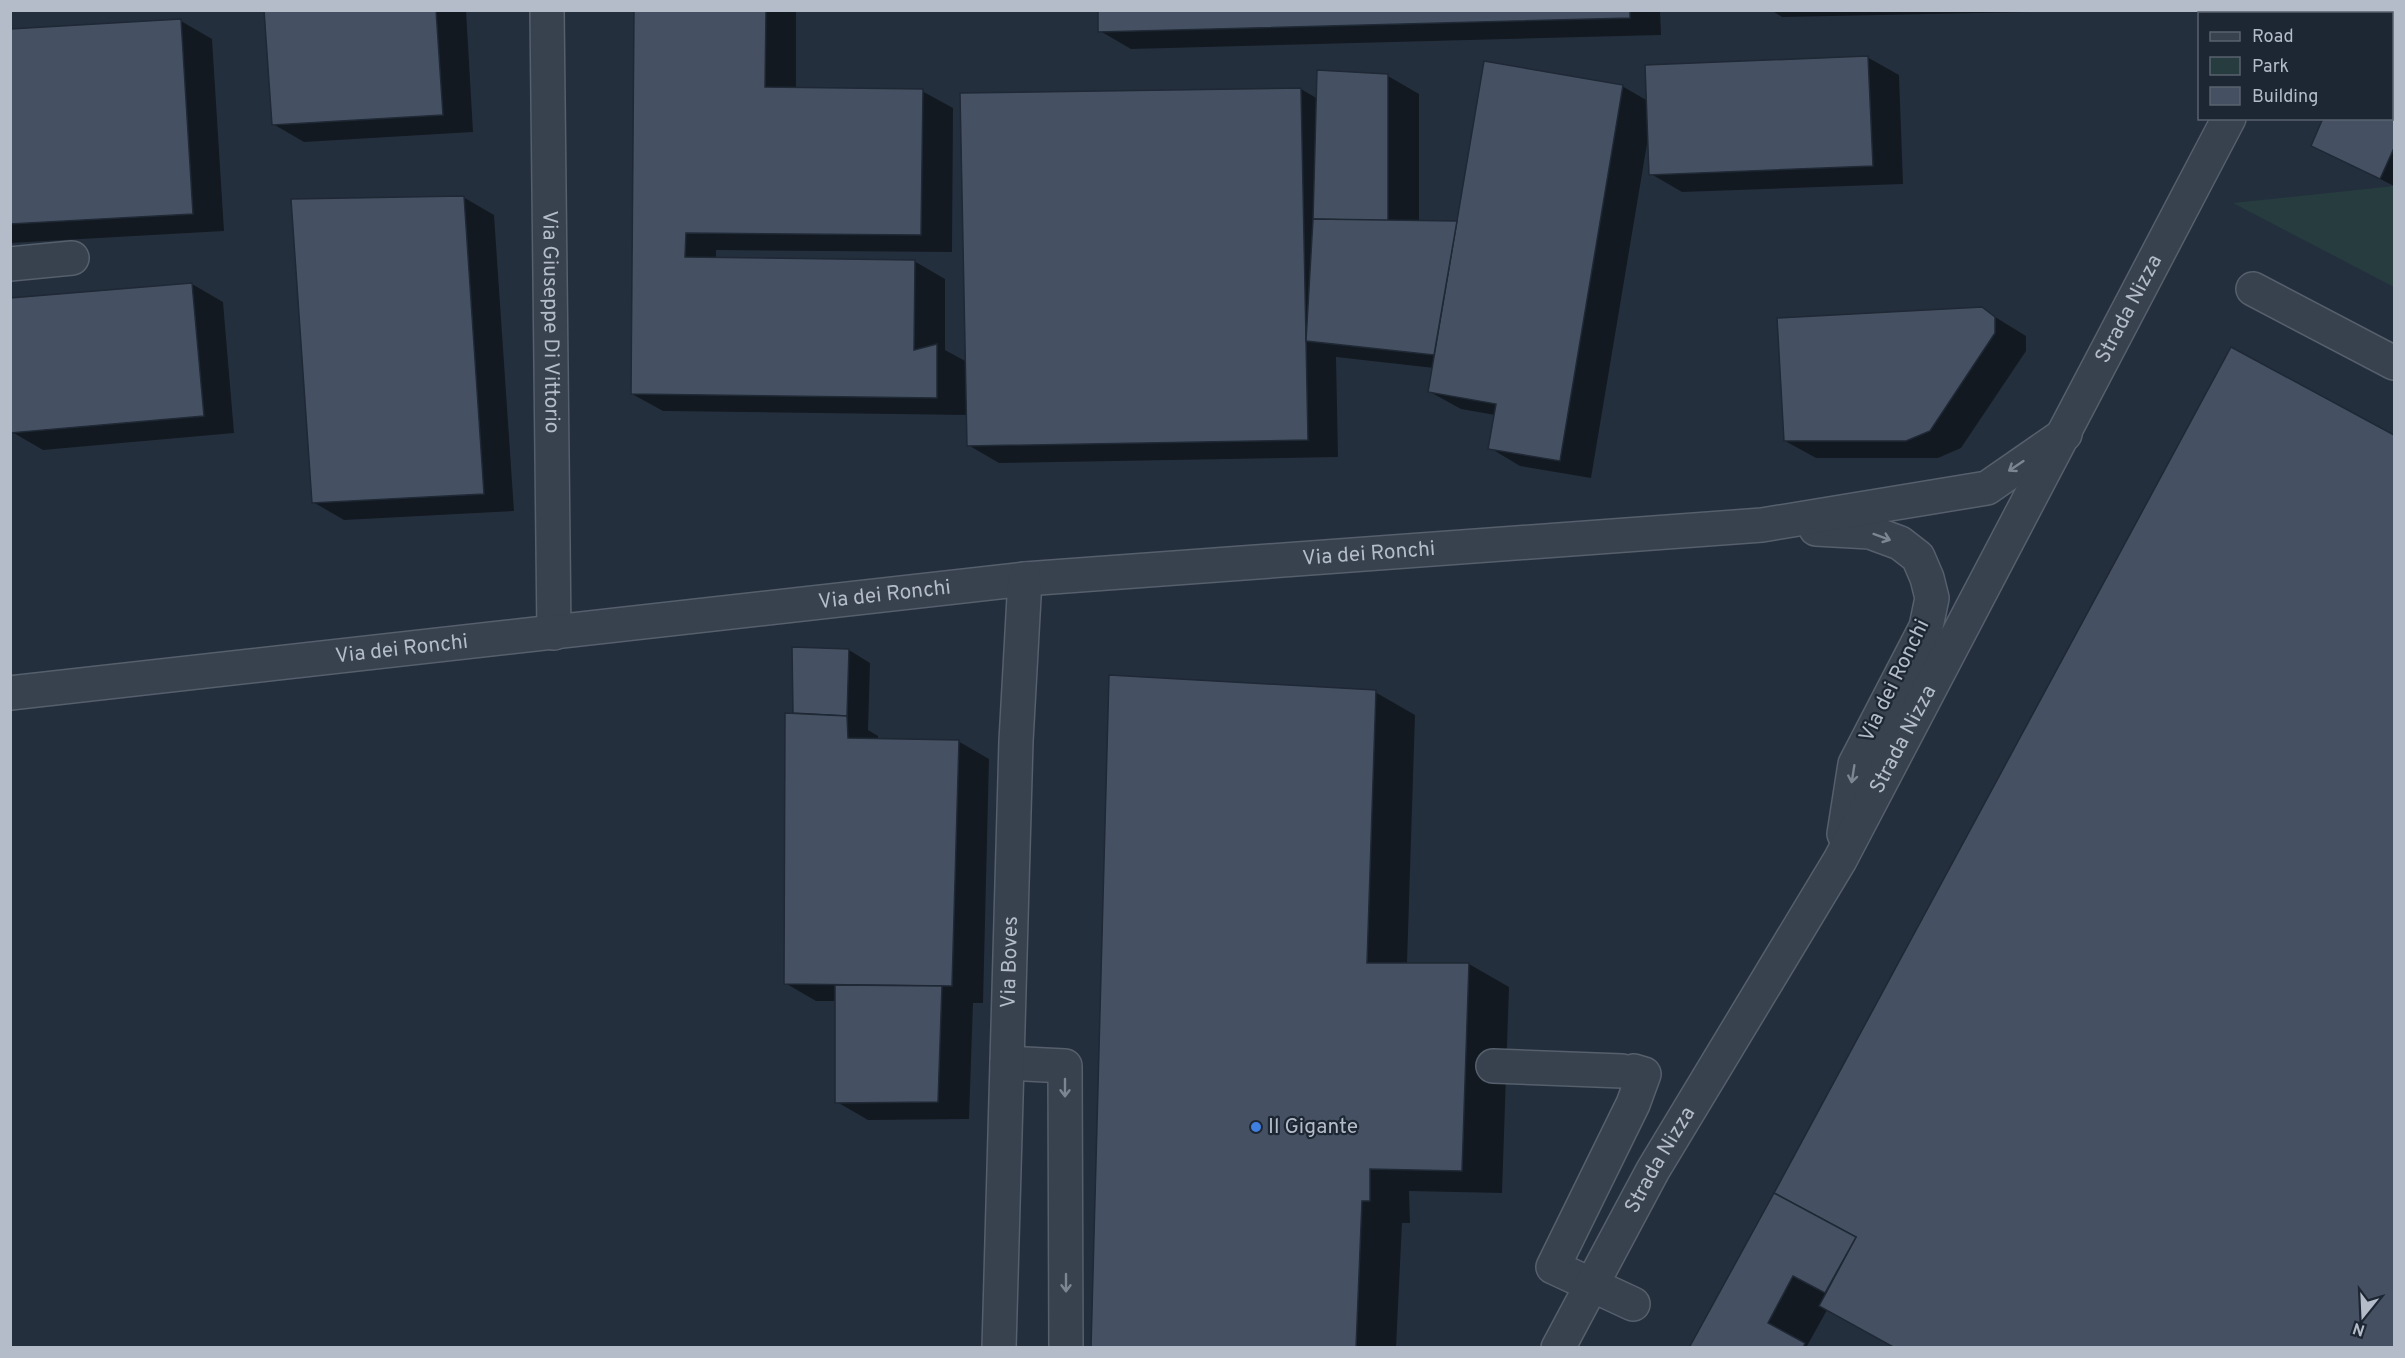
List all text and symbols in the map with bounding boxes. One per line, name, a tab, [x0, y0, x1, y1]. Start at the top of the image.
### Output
legend	[2198, 12, 2393, 120]
text: Road	[2252, 26, 2294, 49]
text: Park	[2252, 56, 2289, 79]
text: Building	[2252, 86, 2318, 109]
street label: Via Giuseppe Di Vittorio	[536, 210, 565, 434]
street label: Strada Nizza	[2089, 250, 2168, 368]
one-way arrow	[2009, 460, 2025, 472]
one-way arrow	[1872, 532, 1891, 543]
street label: Via dei Ronchi	[1301, 535, 1436, 572]
street label: Via dei Ronchi	[817, 574, 952, 616]
street label: Via dei Ronchi	[1854, 615, 1936, 747]
street label: Via dei Ronchi	[334, 628, 469, 670]
street label: Strada Nizza	[1864, 680, 1943, 798]
one-way arrow	[1848, 764, 1859, 783]
street label: Via Boves	[995, 916, 1025, 1009]
one-way arrow	[1059, 1077, 1071, 1097]
street label: Strada Nizza	[1619, 1102, 1702, 1218]
place label: Il Gigante	[1268, 1114, 1358, 1141]
marker: Il Gigante	[1249, 1120, 1263, 1134]
one-way arrow	[1060, 1272, 1072, 1292]
north arrow	[2333, 1286, 2393, 1346]
text: N	[2350, 1317, 2368, 1340]

